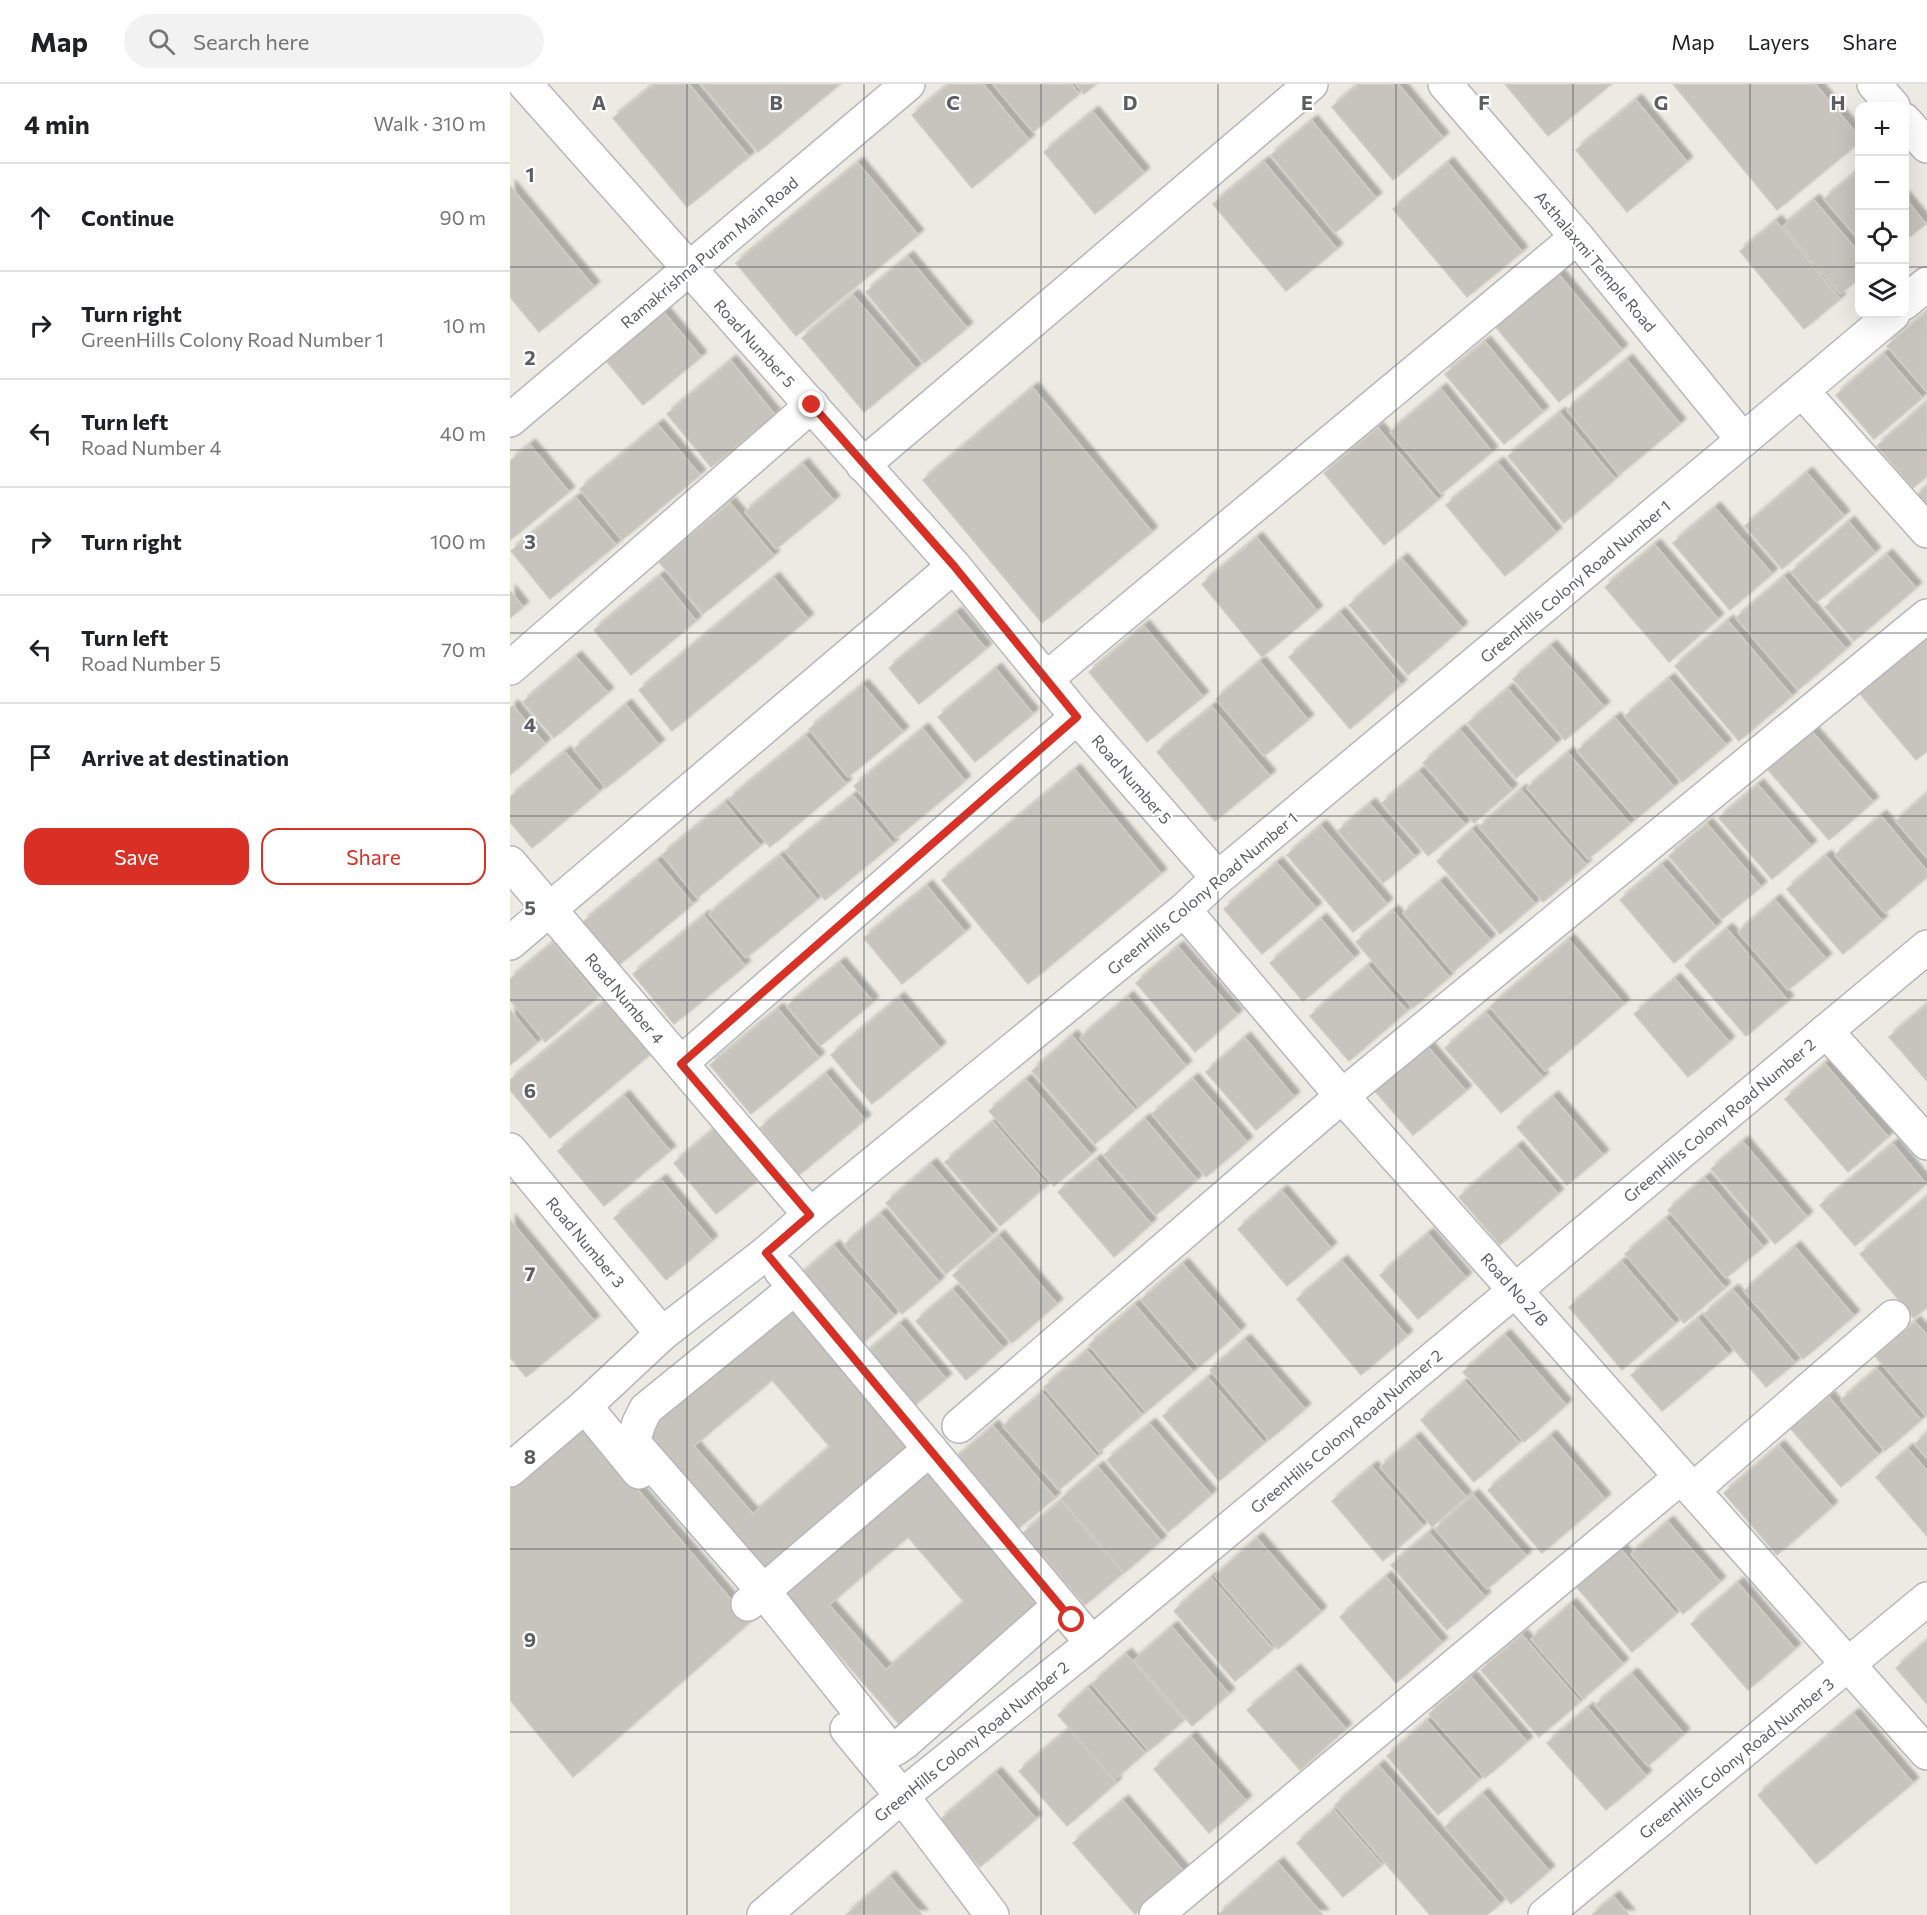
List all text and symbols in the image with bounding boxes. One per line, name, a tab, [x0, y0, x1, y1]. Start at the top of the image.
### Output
search box	[124, 14, 544, 68]
text: Map	[30, 24, 88, 58]
icon: search	[145, 25, 178, 58]
text: Search here	[193, 28, 309, 55]
text: Map	[1671, 29, 1715, 54]
text: Layers	[1748, 29, 1810, 54]
text: Share	[1843, 29, 1897, 54]
text: A	[592, 90, 606, 114]
text: B	[769, 90, 783, 114]
text: C	[946, 90, 960, 114]
text: D	[1123, 90, 1137, 114]
text: E	[1301, 90, 1313, 114]
text: F	[1478, 90, 1490, 114]
text: G	[1654, 90, 1668, 114]
text: H	[1831, 90, 1846, 114]
map controls	[1855, 102, 1909, 318]
button: +	[1855, 102, 1909, 156]
text: 4 min	[24, 108, 90, 139]
text: Walk · 310 m	[374, 111, 486, 135]
button: −	[1855, 156, 1909, 210]
text: 1	[525, 162, 535, 186]
street label: Ramakrishna Puram Main Road	[617, 172, 801, 332]
street label: Asthalaxmi Temple Road	[1531, 187, 1661, 335]
icon: ahead	[24, 201, 57, 234]
text: Continue	[81, 204, 174, 231]
text: 90 m	[440, 205, 486, 229]
button: locate	[1855, 210, 1909, 264]
button: layers	[1855, 264, 1909, 318]
street label: Road Number 5	[710, 295, 800, 391]
text: Turn right	[81, 300, 182, 327]
icon: right	[24, 309, 57, 342]
text: 10 m	[443, 313, 486, 337]
text: GreenHills Colony Road Number 1	[81, 327, 384, 351]
text: 2	[524, 345, 536, 369]
route end	[798, 391, 824, 417]
text: Turn left	[81, 408, 168, 435]
icon: left	[24, 417, 57, 450]
text: 40 m	[440, 421, 486, 445]
text: Road Number 4	[81, 435, 221, 459]
street label: GreenHills Colony Road Number 1	[1476, 496, 1674, 666]
icon: right	[24, 525, 57, 558]
text: Turn right	[81, 528, 182, 555]
text: 100 m	[430, 529, 486, 553]
text: 3	[524, 529, 536, 553]
text: Turn left	[81, 624, 168, 651]
icon: left	[24, 633, 57, 666]
text: 70 m	[441, 637, 486, 661]
text: Road Number 5	[81, 651, 221, 675]
text: 4	[524, 712, 536, 736]
street label: Road Number 5	[1088, 731, 1176, 827]
icon: arrive	[24, 741, 57, 774]
text: Arrive at destination	[81, 744, 289, 771]
street label: GreenHills Colony Road Number 1	[1103, 808, 1301, 978]
button: Save	[24, 828, 249, 885]
button: Share	[261, 828, 486, 885]
text: 5	[524, 895, 536, 919]
street label: Road Number 4	[582, 949, 669, 1047]
street label: GreenHills Colony Road Number 2	[1619, 1034, 1819, 1206]
text: 6	[524, 1078, 536, 1102]
street label: Road Number 3	[543, 1193, 629, 1291]
street label: Road No 2/B	[1477, 1249, 1553, 1329]
text: 7	[525, 1261, 536, 1285]
street label: GreenHills Colony Road Number 2	[1246, 1345, 1446, 1517]
text: 8	[524, 1444, 536, 1468]
route start	[1058, 1606, 1084, 1632]
text: 9	[524, 1627, 536, 1651]
street label: GreenHills Colony Road Number 2	[870, 1657, 1072, 1825]
street label: GreenHills Colony Road Number 3	[1635, 1674, 1837, 1842]

